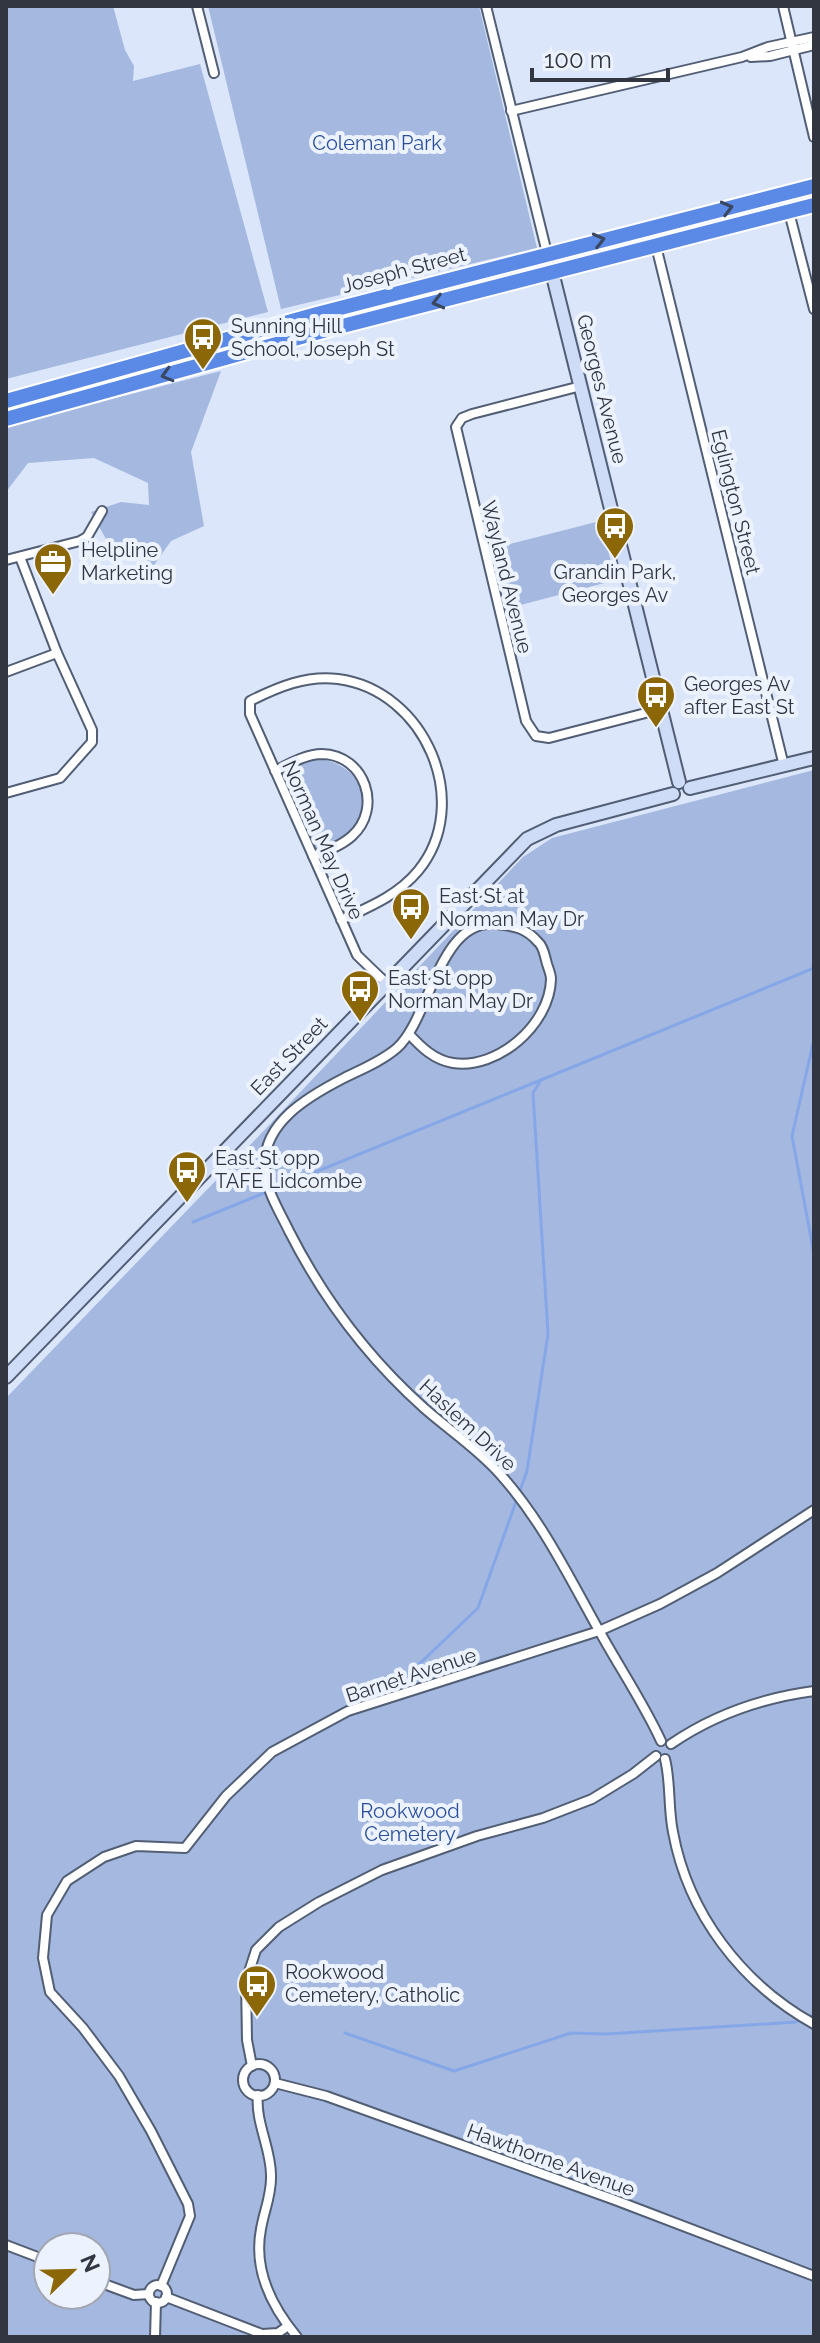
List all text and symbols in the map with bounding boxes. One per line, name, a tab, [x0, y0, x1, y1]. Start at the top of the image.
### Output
scale bar	[532, 32, 668, 82]
text: 100 m	[544, 45, 612, 74]
park label: Coleman Park	[312, 131, 442, 155]
one-way arrow	[720, 200, 734, 217]
one-way arrow	[592, 232, 606, 249]
street label: Joseph Street	[339, 242, 469, 298]
one-way arrow	[432, 292, 445, 309]
street label: Georges Avenue	[572, 312, 632, 466]
place label: Sunning Hill School, Joseph St	[231, 314, 395, 361]
bus stop icon: Sunning Hill School, Joseph St	[182, 316, 224, 371]
one-way arrow	[161, 365, 175, 382]
street label: Eglington Street	[706, 427, 766, 577]
street label: Wayland Avenue	[476, 498, 538, 656]
bus stop icon: Grandin Park, Georges Av	[594, 505, 636, 560]
place label: Helpline Marketing	[81, 538, 173, 585]
office icon: Helpline Marketing	[32, 541, 74, 596]
place label: Grandin Park, Georges Av	[554, 560, 676, 607]
place label: Georges Av after East St	[684, 672, 795, 719]
bus stop icon: Georges Av after East St	[635, 674, 677, 729]
street label: Norman May Drive	[277, 757, 369, 923]
place label: East St at Norman May Dr	[439, 884, 584, 931]
bus stop icon: East St at Norman May Dr	[390, 886, 432, 941]
place label: East St opp Norman May Dr	[388, 966, 533, 1013]
bus stop icon: East St opp Norman May Dr	[339, 968, 381, 1023]
street label: East Street	[246, 1012, 333, 1100]
place label: East St opp TAFE Lidcombe	[215, 1146, 362, 1193]
bus stop icon: East St opp TAFE Lidcombe	[166, 1149, 208, 1204]
street label: Haslem Drive	[415, 1374, 522, 1476]
street label: Barnet Avenue	[343, 1643, 480, 1707]
park label: Rookwood Cemetery	[360, 1799, 460, 1846]
place label: Rookwood Cemetery, Catholic	[285, 1960, 460, 2007]
bus stop icon: Rookwood Cemetery, Catholic	[236, 1963, 278, 2018]
street label: Hawthorne Avenue	[464, 2118, 638, 2202]
north arrow	[32, 2231, 112, 2311]
text: N	[75, 2250, 106, 2276]

